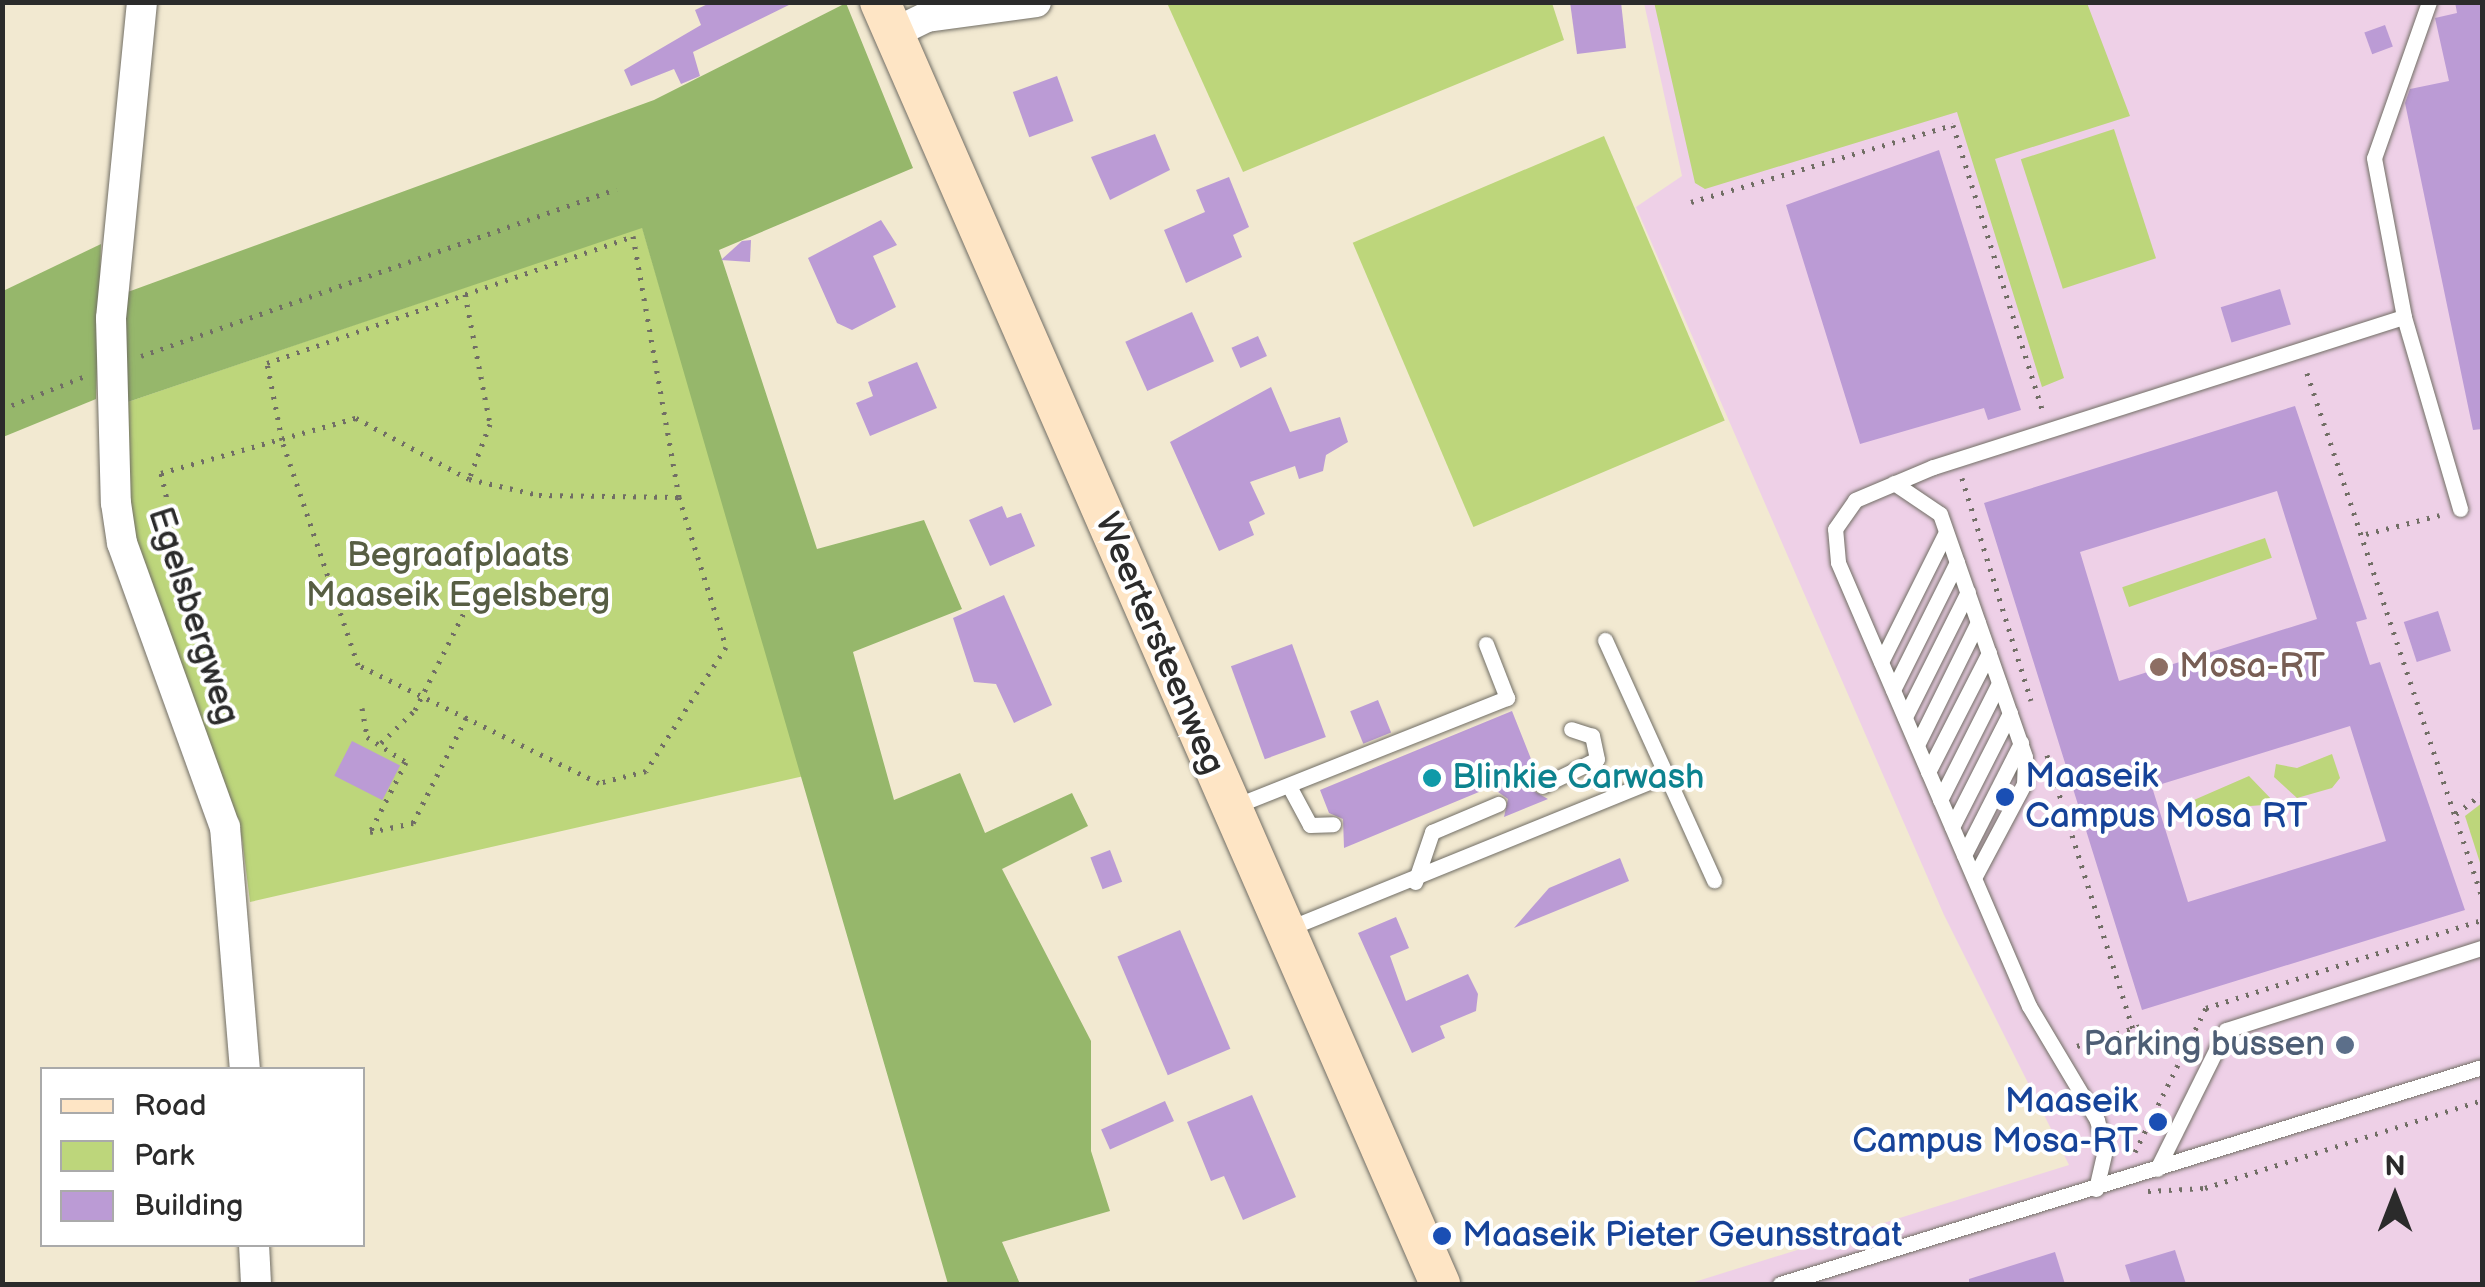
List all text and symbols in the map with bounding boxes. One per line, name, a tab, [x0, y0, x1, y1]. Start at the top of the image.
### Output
street label: Egelsbergweg	[138, 502, 248, 730]
street label: Weertersteenweg	[1085, 507, 1233, 781]
park label: Begraafplaats Maaseik Egelsberg	[306, 535, 610, 617]
place label: Mosa-RT	[2179, 646, 2325, 688]
marker: Mosa-RT	[2148, 656, 2170, 678]
place label: Maaseik Campus Mosa RT	[2025, 756, 2307, 838]
place label: Blinkie Carwash	[1452, 757, 1704, 799]
marker: Blinkie Carwash	[1421, 767, 1443, 789]
marker: Maaseik Campus Mosa RT	[1994, 786, 2016, 808]
place label: Parking bussen	[2083, 1024, 2325, 1066]
marker: Parking bussen	[2334, 1034, 2356, 1056]
legend	[40, 1067, 365, 1247]
place label: Maaseik Campus Mosa-RT	[1852, 1081, 2138, 1163]
text: Road	[134, 1088, 207, 1124]
marker: Maaseik Campus Mosa-RT	[2147, 1111, 2169, 1133]
text: Park	[134, 1138, 194, 1174]
north arrow	[2345, 1147, 2445, 1247]
text: N	[2384, 1150, 2406, 1183]
text: Building	[134, 1188, 243, 1224]
place label: Maaseik Pieter Geunsstraat	[1462, 1215, 1902, 1257]
marker: Maaseik Pieter Geunsstraat	[1431, 1225, 1453, 1247]

